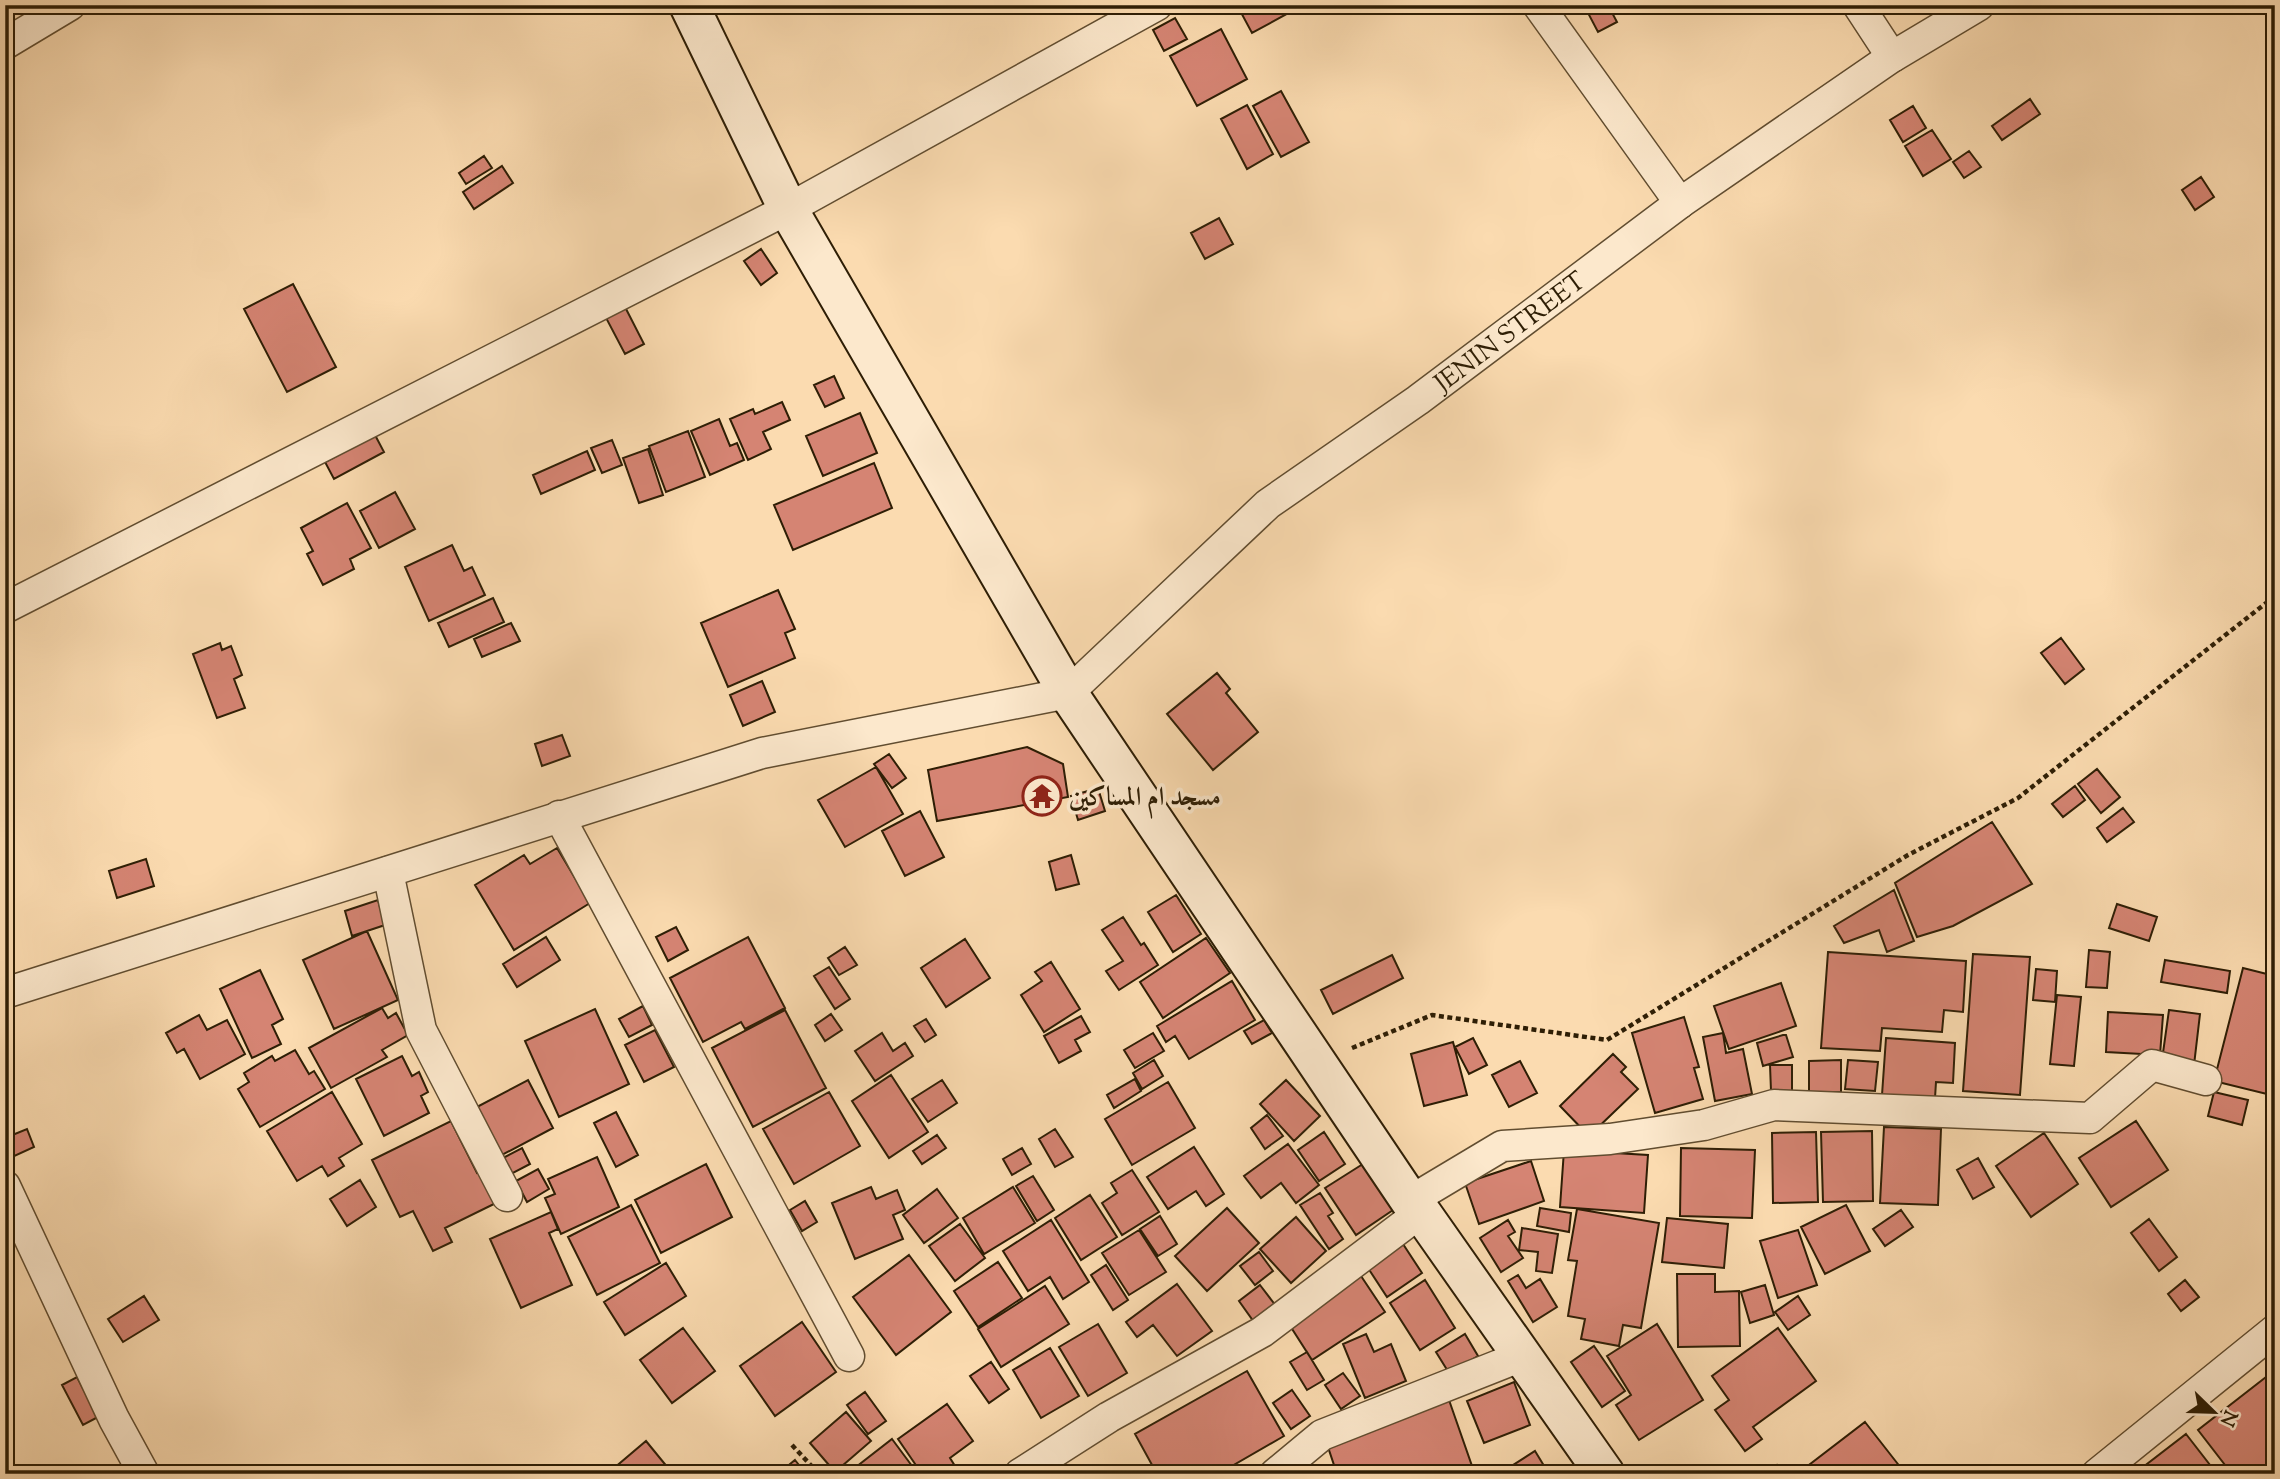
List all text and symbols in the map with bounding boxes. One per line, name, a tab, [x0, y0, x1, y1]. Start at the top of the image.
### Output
street label: JENIN STREET	[1426, 264, 1594, 404]
temple icon: مسجد ام المساكين	[1021, 775, 1063, 817]
place label: مسجد ام المساكين	[1069, 780, 1221, 819]
north arrow	[2178, 1378, 2248, 1448]
text: N	[2212, 1405, 2243, 1430]

